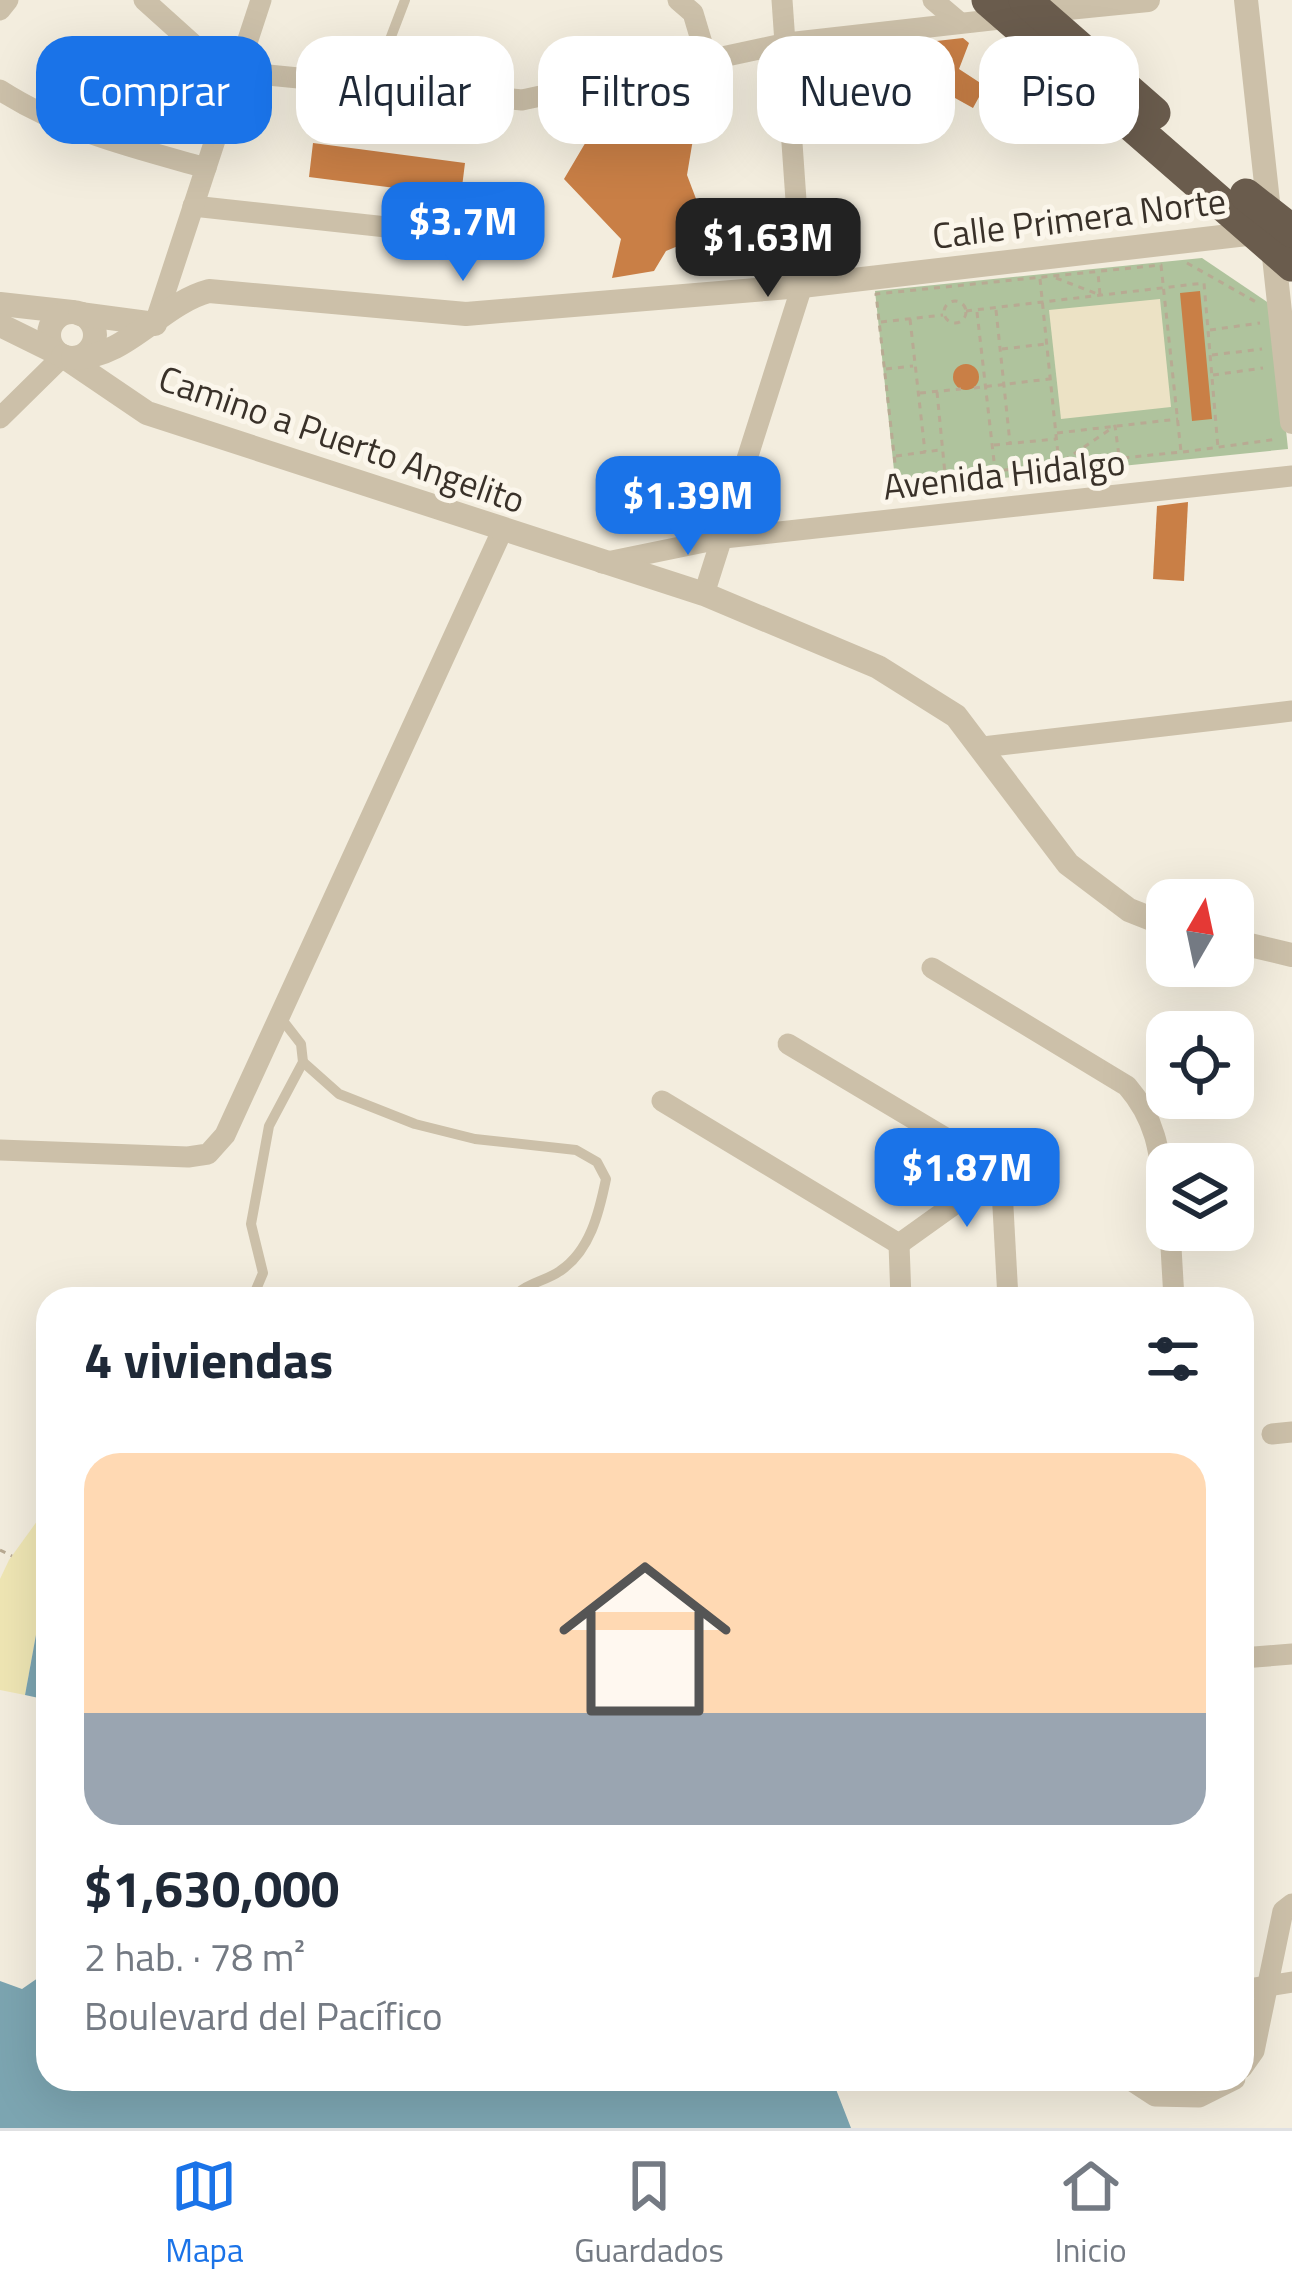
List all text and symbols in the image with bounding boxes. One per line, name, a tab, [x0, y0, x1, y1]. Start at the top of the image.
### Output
chip: Comprar	[36, 36, 272, 144]
chip: Alquilar	[296, 36, 514, 144]
chip: Filtros	[538, 36, 733, 144]
chip: Nuevo	[757, 36, 955, 144]
chip: Piso	[979, 36, 1139, 144]
street label: Calle Primera Norte	[929, 172, 1229, 263]
pin: $3.7M	[379, 182, 547, 284]
text: $3.7M	[409, 191, 517, 250]
pin: $1.63M	[670, 198, 866, 300]
text: $1.63M	[703, 207, 833, 266]
street label: Camino a Puerto Angelito	[152, 350, 533, 527]
street label: Avenida Hidalgo	[880, 433, 1128, 514]
pin: $1.39M	[590, 456, 786, 558]
text: $1.39M	[623, 465, 753, 524]
north arrow	[1146, 879, 1254, 987]
map controls	[1146, 879, 1254, 1251]
button: locate	[1146, 1011, 1254, 1119]
pin: $1.87M	[869, 1128, 1065, 1230]
text: $1.87M	[902, 1137, 1032, 1196]
button: layers	[1146, 1143, 1254, 1251]
text: 4 viviendas	[84, 1320, 333, 1398]
icon: filters	[1140, 1326, 1206, 1392]
icon: home	[537, 1531, 753, 1747]
text: $1,630,000	[84, 1849, 339, 1927]
text: 2 hab. · 78 m²	[84, 1927, 305, 1986]
text: Boulevard del Pacífico	[84, 1986, 443, 2045]
tab: Mapa	[165, 2153, 244, 2275]
tab: Guardados	[574, 2153, 724, 2275]
tab: Inicio	[1055, 2153, 1127, 2275]

